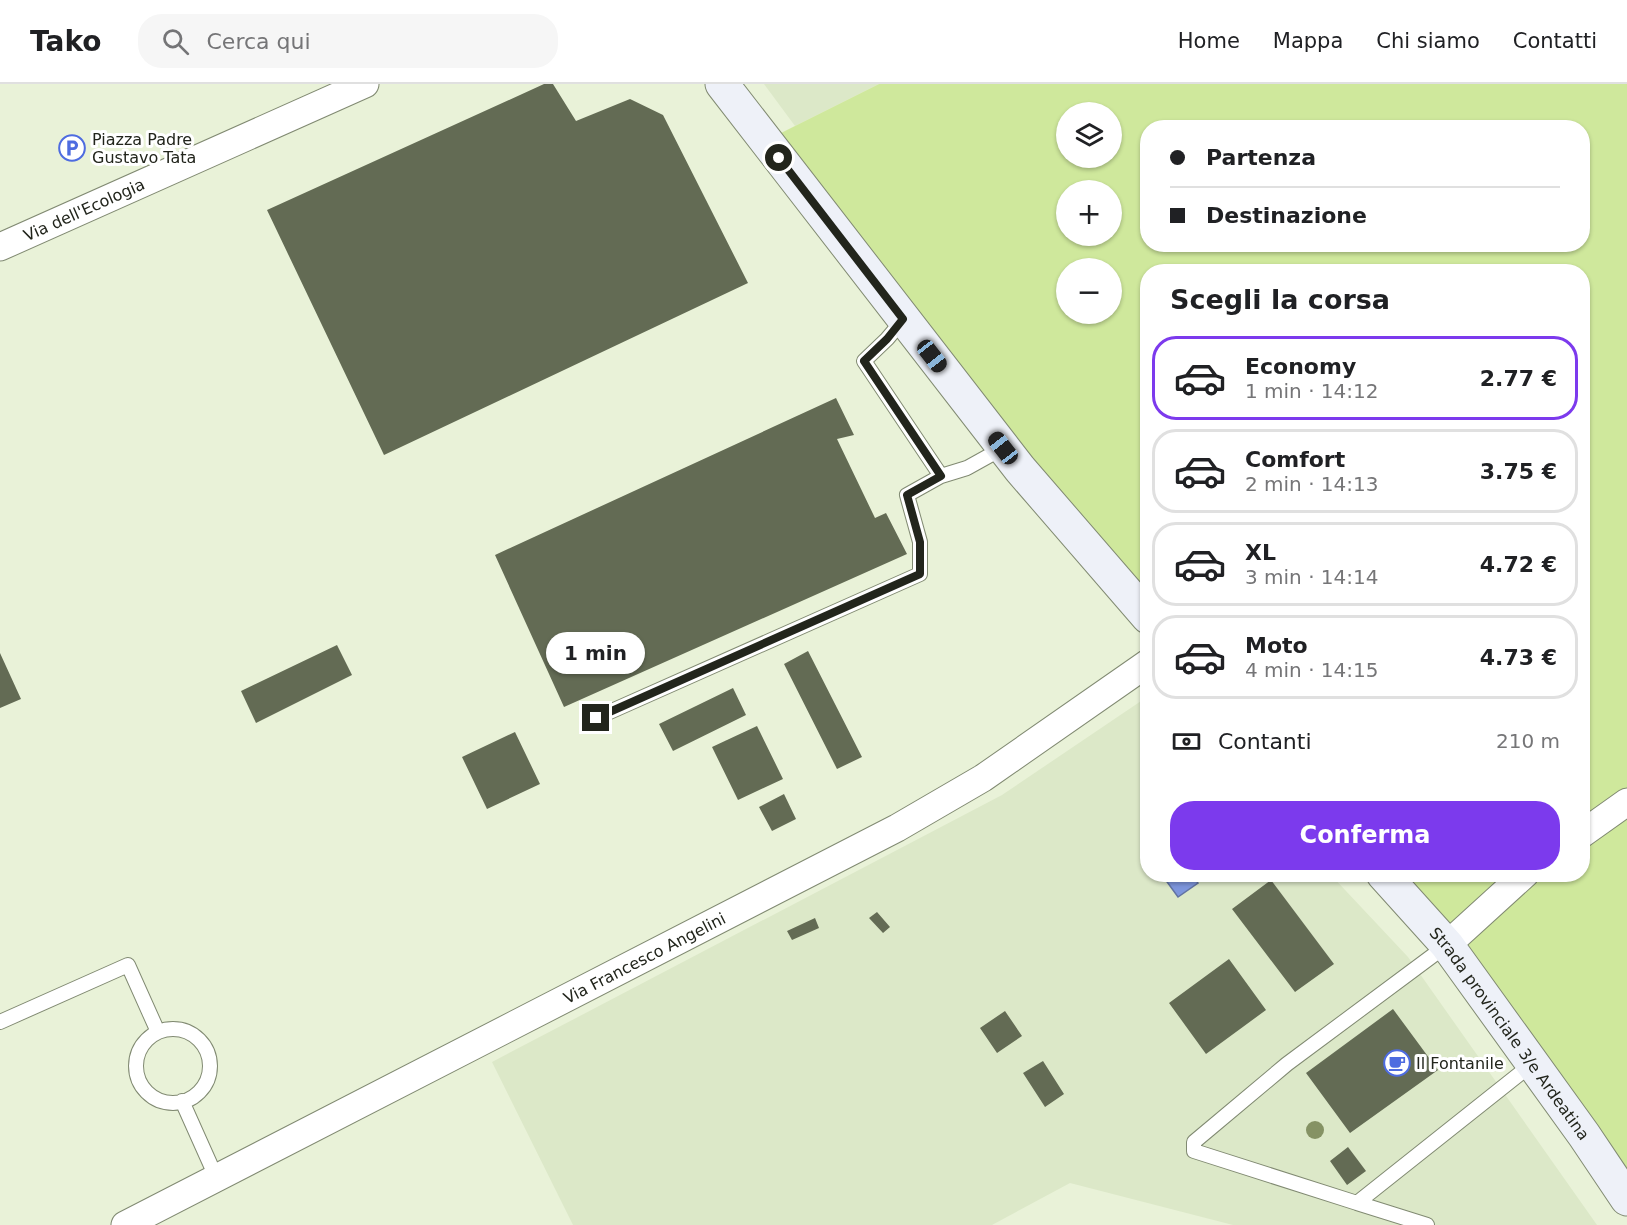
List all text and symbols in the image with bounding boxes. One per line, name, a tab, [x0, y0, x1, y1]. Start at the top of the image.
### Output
search box	[138, 14, 558, 68]
text: Tako	[30, 25, 102, 58]
icon: search	[159, 25, 192, 58]
text: Cerca qui	[207, 29, 311, 54]
text: Home	[1178, 29, 1240, 53]
text: Mappa	[1273, 29, 1343, 53]
text: Chi siamo	[1376, 29, 1480, 53]
text: Contatti	[1513, 29, 1597, 53]
map controls	[1056, 102, 1122, 324]
button: layers	[1056, 102, 1122, 168]
place label: Piazza Padre Gustavo Tata	[92, 130, 196, 167]
parking icon: Piazza Padre Gustavo Tata	[57, 133, 87, 163]
route start	[765, 144, 792, 171]
text: Partenza	[1206, 145, 1316, 170]
street label: Via dell'Ecologia	[21, 175, 148, 245]
button: +	[1056, 180, 1122, 246]
text: Destinazione	[1206, 203, 1367, 228]
button: −	[1056, 258, 1122, 324]
text: Scegli la corsa	[1170, 284, 1390, 315]
car	[914, 336, 950, 376]
icon: car	[1173, 351, 1227, 405]
text: Economy	[1245, 354, 1356, 379]
text: 2.77 €	[1480, 366, 1557, 391]
text: 1 min · 14:12	[1245, 379, 1379, 403]
car	[985, 428, 1021, 468]
icon: car	[1173, 444, 1227, 498]
text: Comfort	[1245, 447, 1345, 472]
text: 3.75 €	[1480, 459, 1557, 484]
text: 2 min · 14:13	[1245, 472, 1379, 496]
icon: car	[1173, 537, 1227, 591]
text: XL	[1245, 540, 1276, 565]
text: 4.72 €	[1480, 552, 1557, 577]
text: 3 min · 14:14	[1245, 565, 1379, 589]
icon: car	[1173, 630, 1227, 684]
callout: 1 min	[546, 631, 646, 673]
text: Moto	[1245, 633, 1308, 658]
text: 1 min	[564, 641, 627, 665]
text: 4.73 €	[1480, 645, 1557, 670]
text: 4 min · 14:15	[1245, 658, 1379, 682]
route end	[582, 704, 609, 731]
icon: cash	[1170, 725, 1203, 758]
text: Contanti	[1218, 729, 1312, 754]
text: 210 m	[1496, 729, 1560, 753]
button: Conferma	[1170, 801, 1560, 870]
street label: Via Francesco Angelini	[560, 909, 729, 1008]
street label: Strada provinciale 3/e Ardeatina	[1426, 923, 1593, 1144]
cafe icon: Il Fontanile	[1382, 1048, 1412, 1078]
place label: Il Fontanile	[1416, 1054, 1504, 1073]

